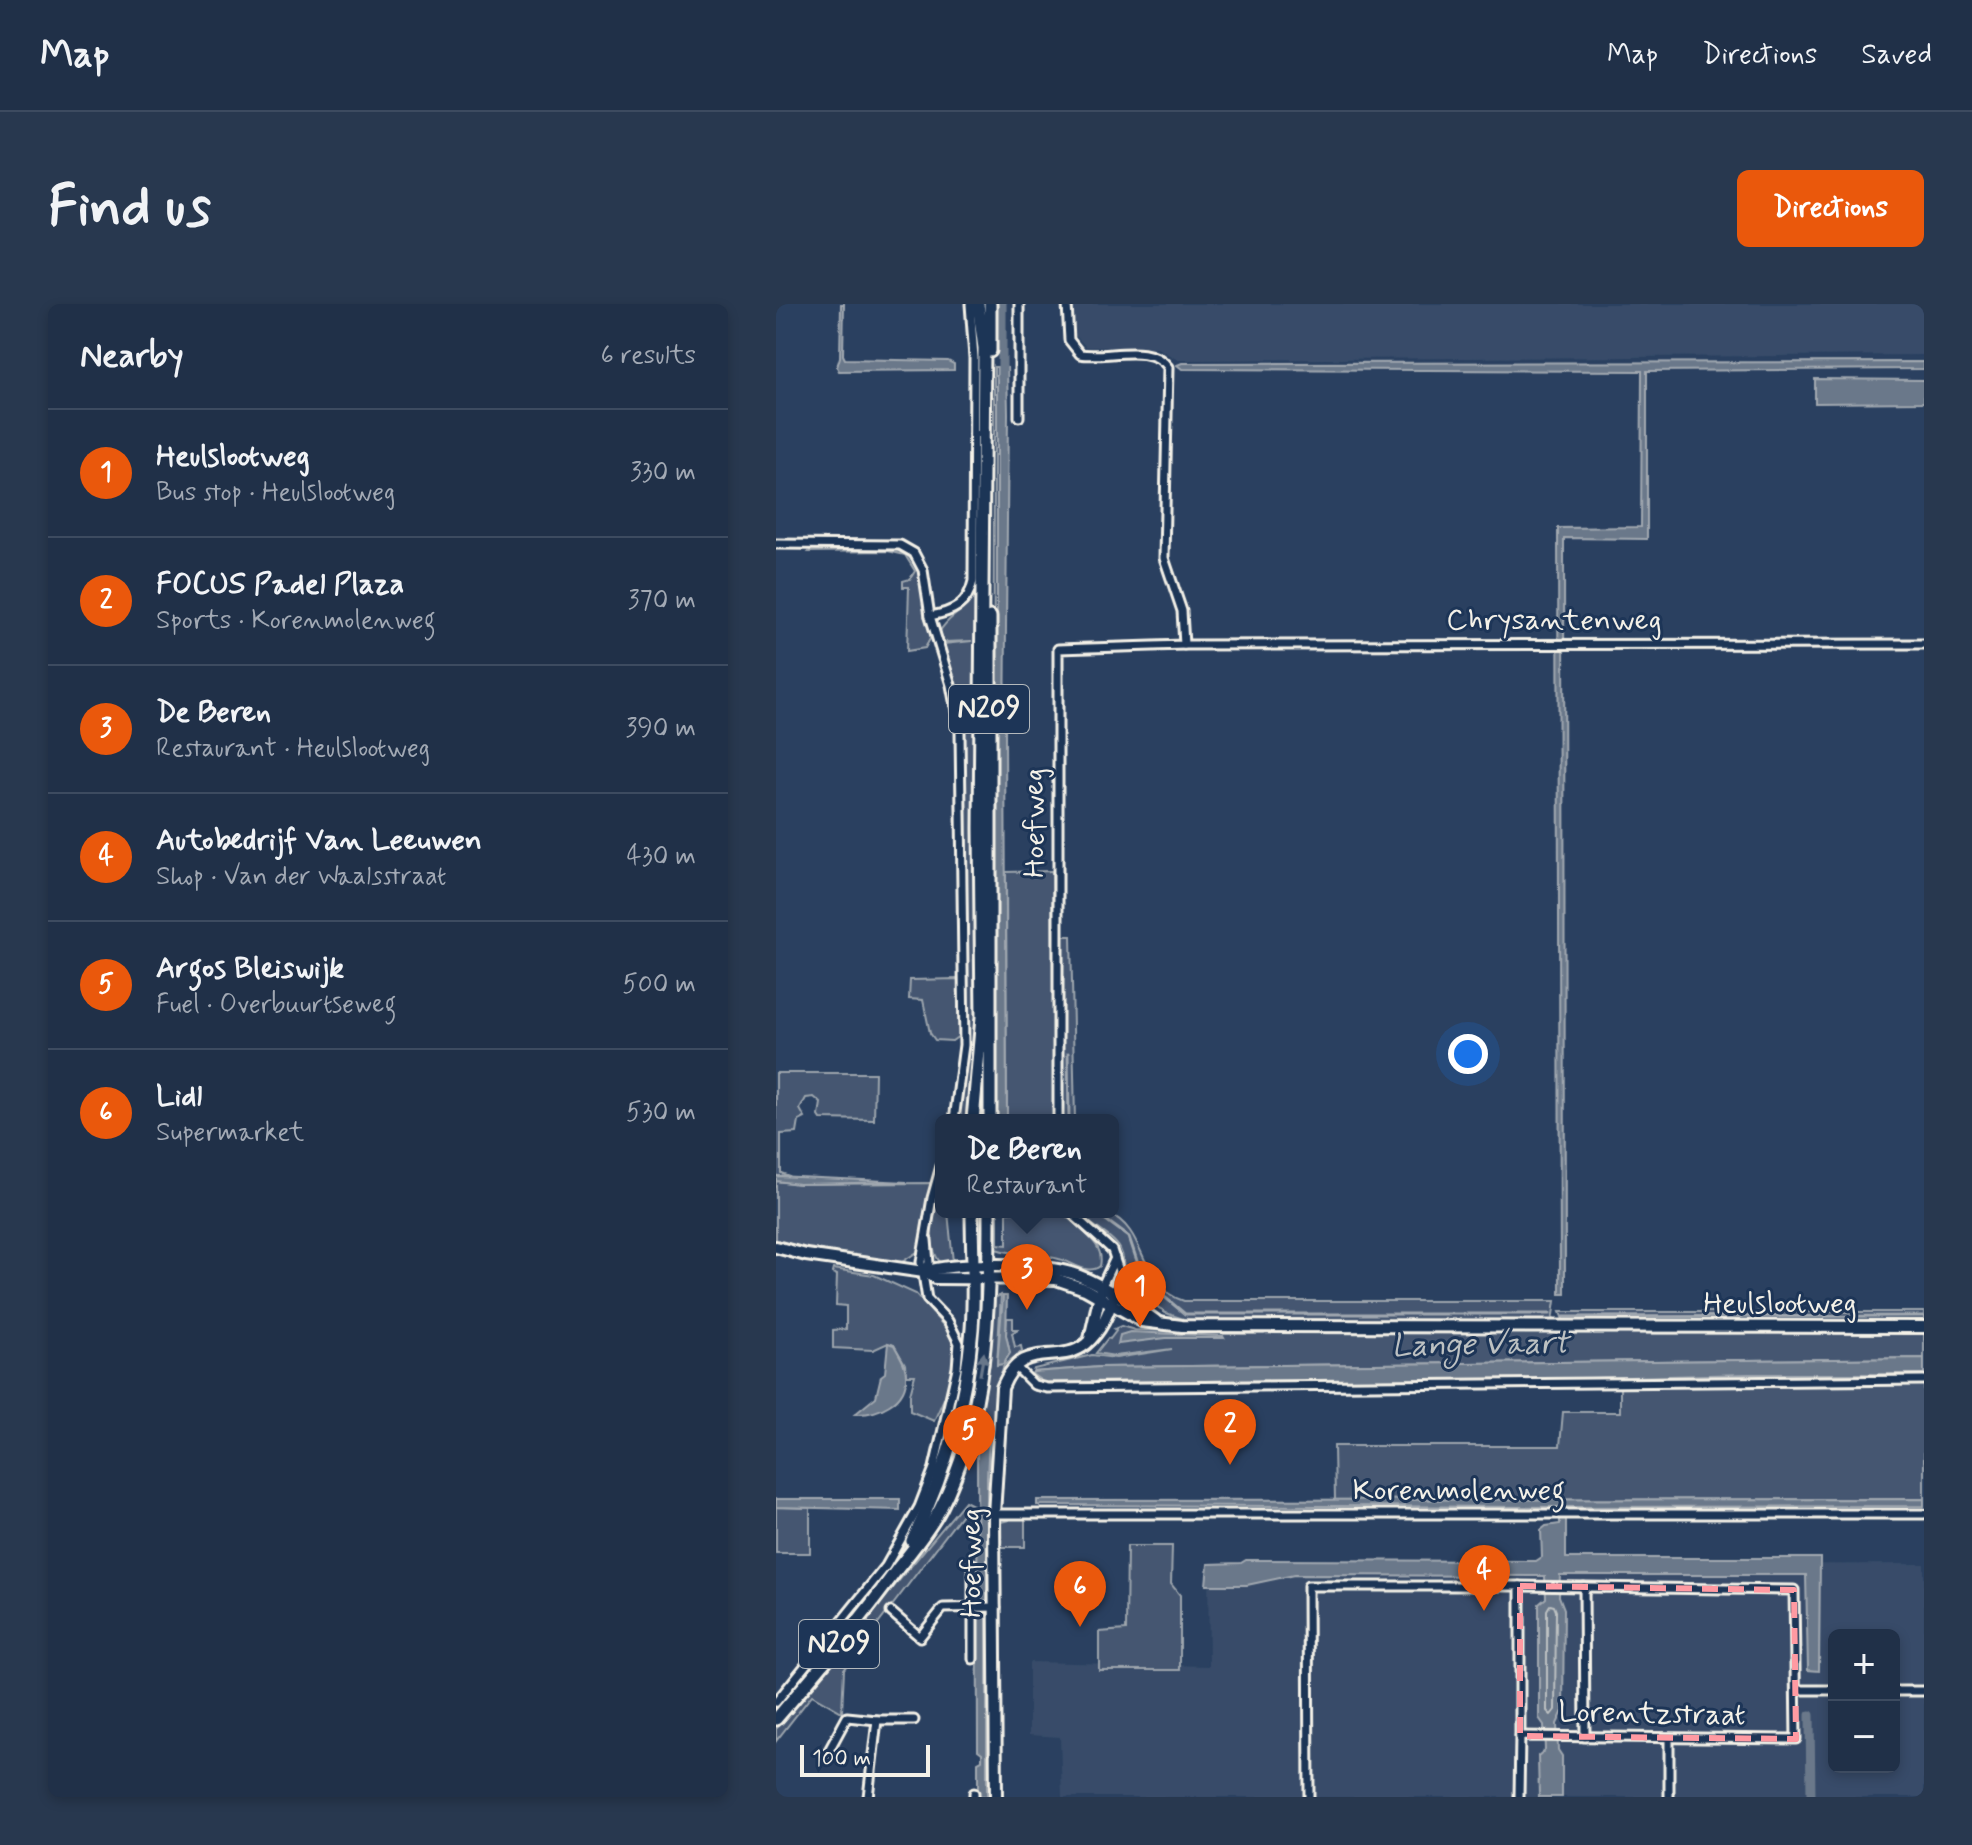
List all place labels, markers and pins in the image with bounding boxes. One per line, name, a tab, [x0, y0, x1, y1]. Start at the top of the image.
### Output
pin: 3	[1001, 1244, 1053, 1310]
pin: 1	[1114, 1261, 1166, 1327]
pin: 2	[1204, 1399, 1256, 1465]
pin: 5	[943, 1405, 995, 1471]
pin: 4	[1458, 1545, 1510, 1611]
pin: 6	[1054, 1561, 1106, 1627]

